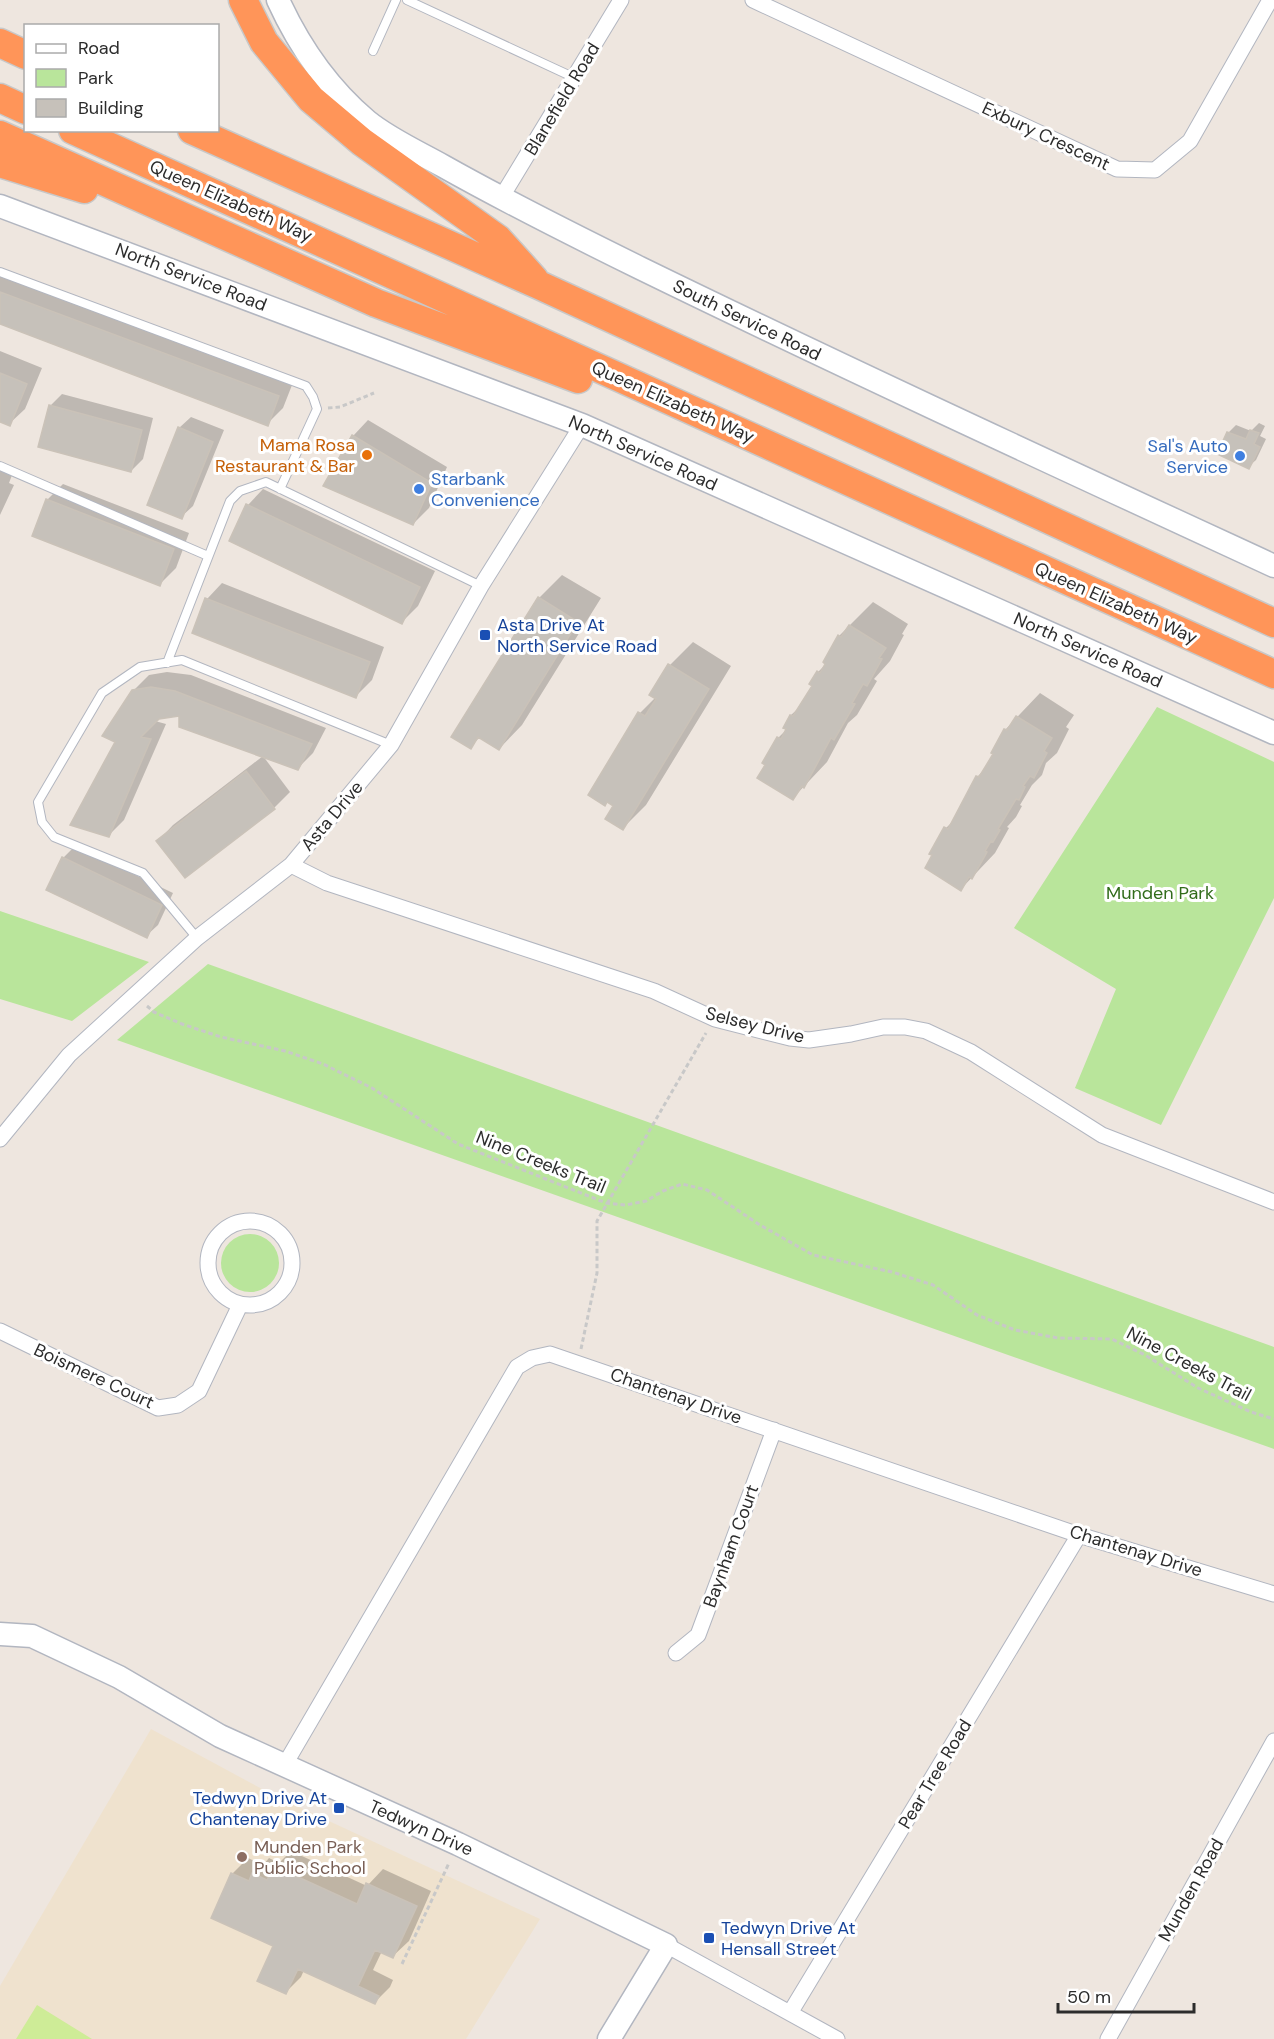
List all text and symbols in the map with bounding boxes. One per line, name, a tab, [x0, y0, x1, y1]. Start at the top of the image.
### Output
legend	[24, 24, 219, 132]
text: Road	[78, 36, 120, 60]
street label: Blanefield Road	[519, 38, 605, 160]
text: Park	[78, 66, 114, 90]
text: Building	[78, 96, 143, 120]
street label: Exbury Crescent	[978, 96, 1114, 176]
street label: Queen Elizabeth Way	[146, 154, 316, 248]
street label: North Service Road	[112, 237, 270, 317]
street label: South Service Road	[669, 274, 825, 366]
street label: Queen Elizabeth Way	[588, 355, 758, 449]
street label: North Service Road	[565, 409, 721, 497]
place label: Mama Rosa Restaurant & Bar	[215, 433, 355, 478]
place label: Sal's Auto Service	[1148, 434, 1228, 479]
marker: Mama Rosa Restaurant & Bar	[360, 448, 374, 462]
marker: Sal's Auto Service	[1233, 449, 1247, 463]
place label: Starbank Convenience	[431, 467, 540, 512]
marker: Starbank Convenience	[412, 482, 426, 496]
street label: Queen Elizabeth Way	[1031, 556, 1201, 650]
street label: North Service Road	[1010, 606, 1166, 694]
place label: Asta Drive At North Service Road	[497, 613, 657, 658]
marker: Asta Drive At North Service Road	[478, 628, 492, 642]
street label: Asta Drive	[296, 776, 368, 856]
park label: Munden Park	[1106, 881, 1214, 905]
street label: Selsey Drive	[703, 1001, 807, 1049]
street label: Nine Creeks Trail	[473, 1125, 609, 1199]
street label: Nine Creeks Trail	[1122, 1321, 1256, 1407]
street label: Boismere Court	[30, 1338, 158, 1414]
street label: Chantenay Drive	[607, 1362, 745, 1430]
street label: Baynham Court	[698, 1481, 764, 1611]
street label: Chantenay Drive	[1067, 1519, 1205, 1583]
street label: Pear Tree Road	[893, 1715, 977, 1833]
place label: Tedwyn Drive At Chantenay Drive	[189, 1786, 327, 1831]
street label: Tedwyn Drive	[365, 1794, 477, 1862]
marker: Tedwyn Drive At Chantenay Drive	[332, 1801, 346, 1815]
street label: Munden Road	[1153, 1834, 1229, 1946]
place label: Munden Park Public School	[254, 1835, 366, 1880]
marker: Munden Park Public School	[235, 1850, 249, 1864]
place label: Tedwyn Drive At Hensall Street	[721, 1916, 856, 1961]
marker: Tedwyn Drive At Hensall Street	[702, 1931, 716, 1945]
scale bar	[1058, 1976, 1194, 2014]
text: 50 m	[1067, 1985, 1111, 2009]

